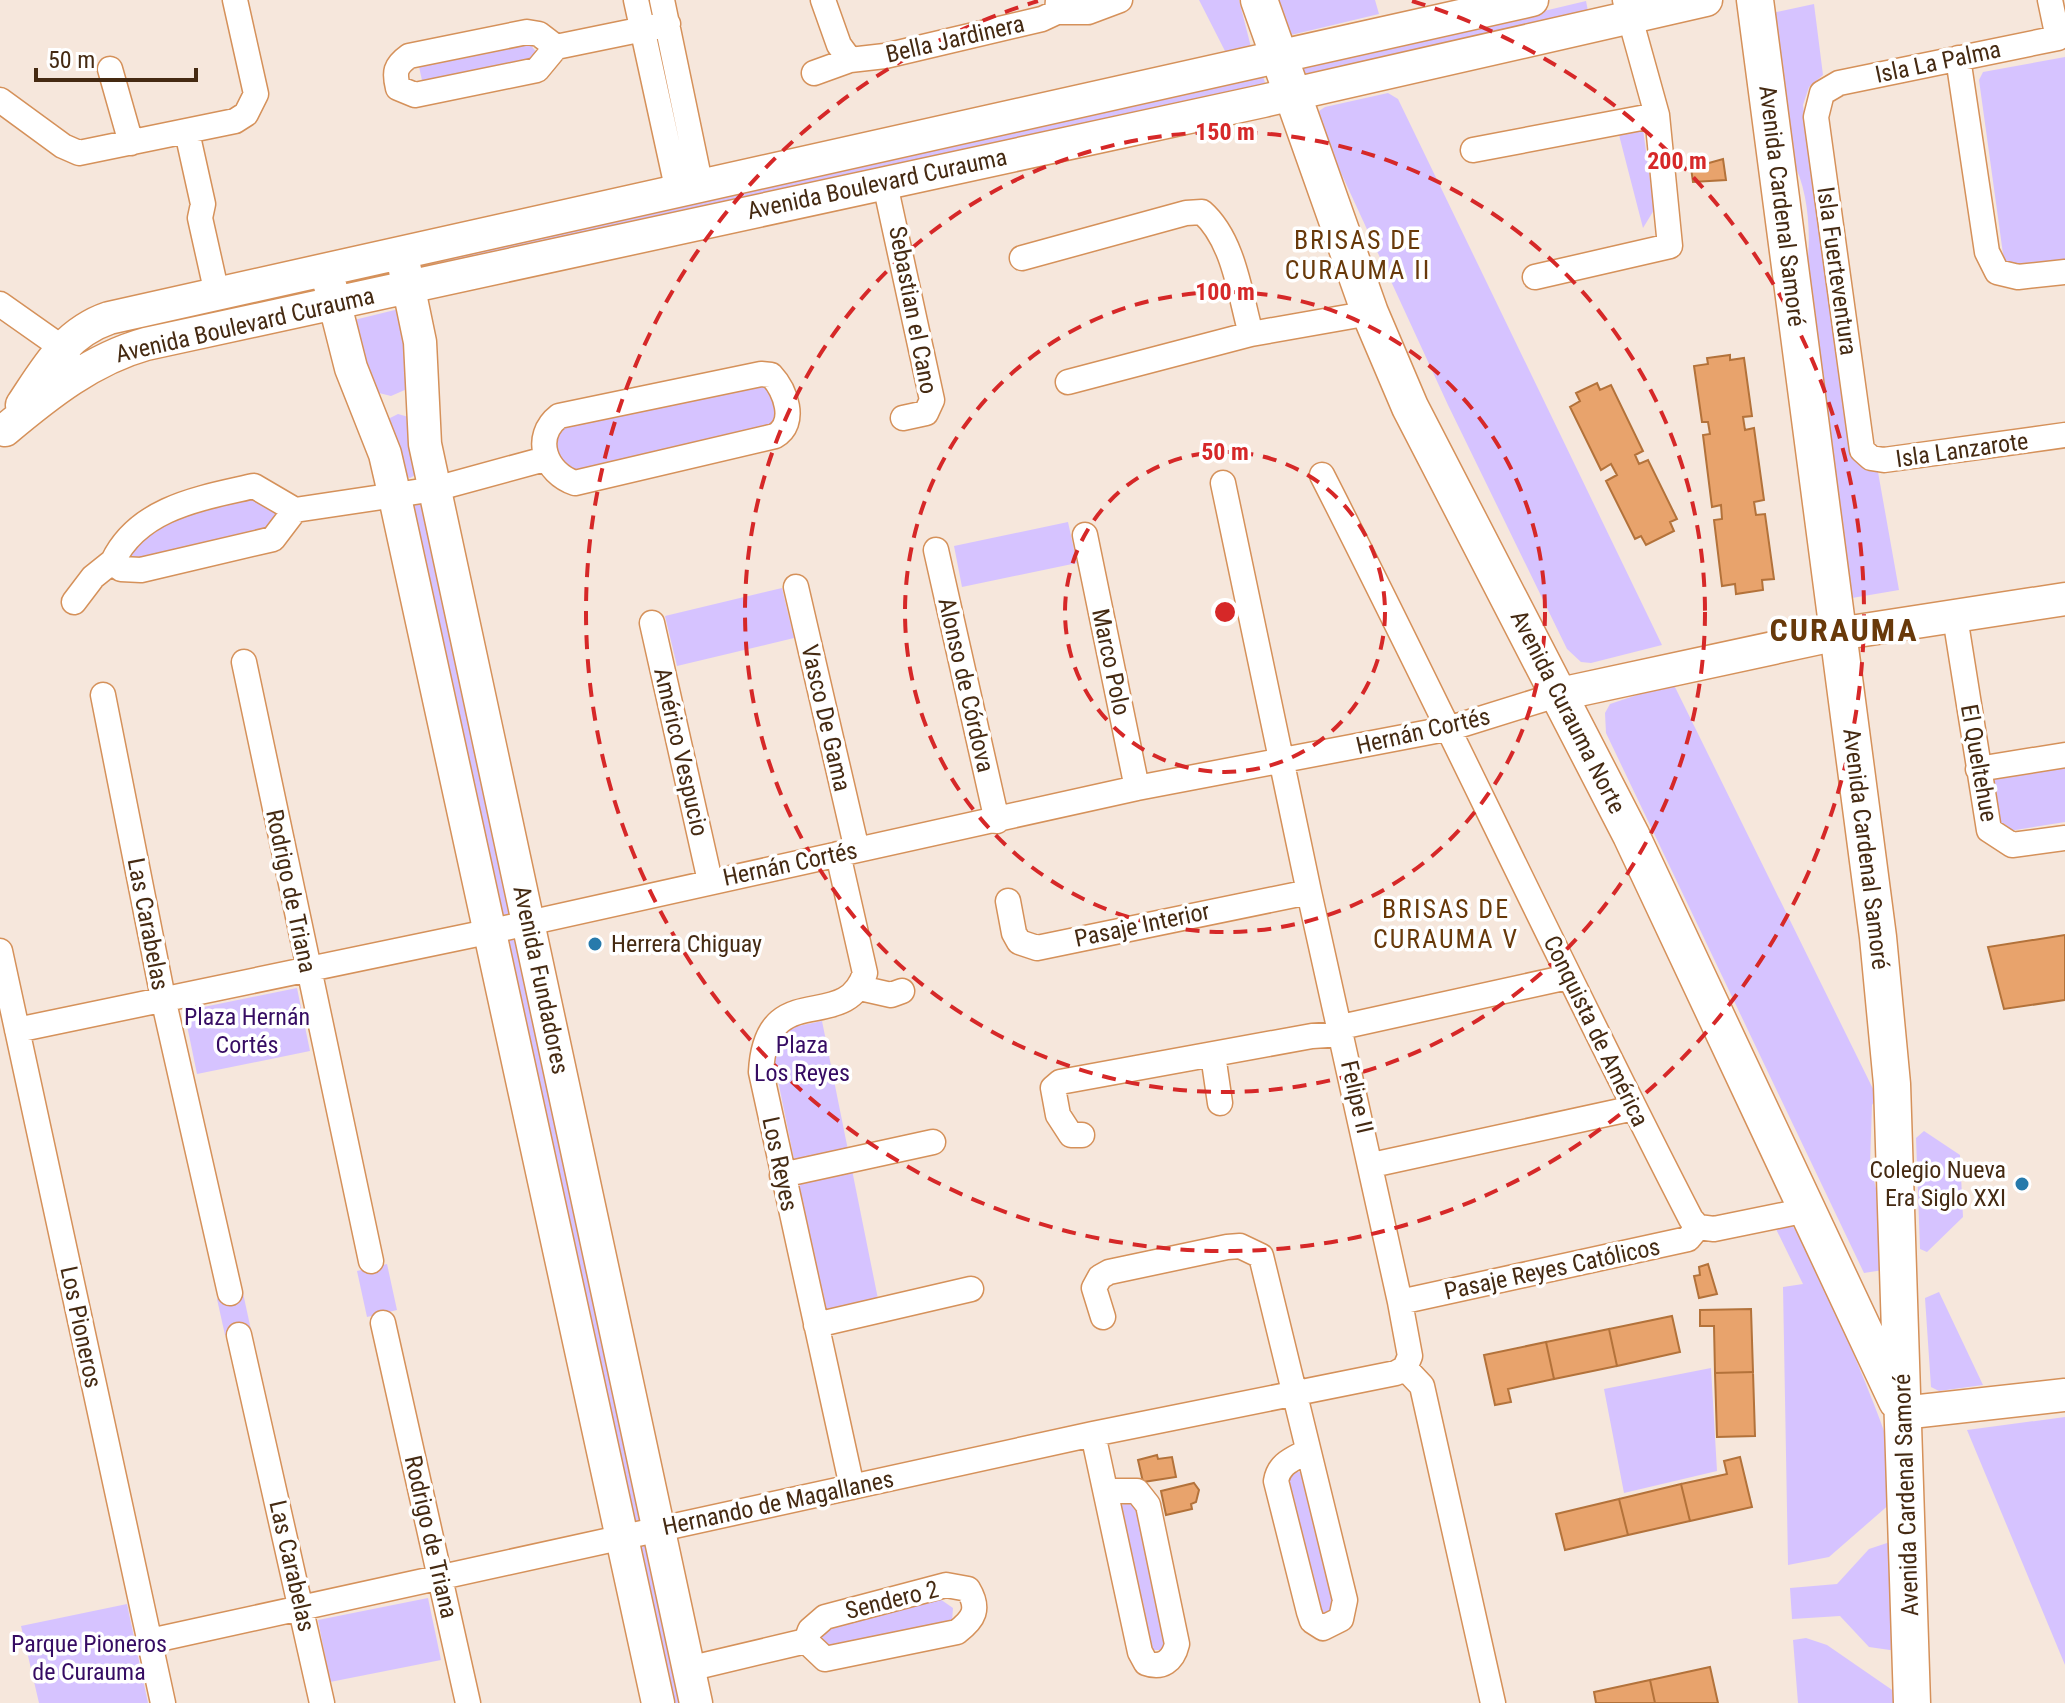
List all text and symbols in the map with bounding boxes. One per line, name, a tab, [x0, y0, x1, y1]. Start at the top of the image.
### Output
street label: Bella Jardinera	[883, 9, 1027, 69]
scale bar	[36, 32, 196, 82]
street label: Isla La Palma	[1873, 35, 2003, 89]
text: 50 m	[48, 46, 95, 74]
street label: Avenida Cardenal Samoré	[1753, 84, 1811, 328]
text: 150 m	[1195, 118, 1255, 146]
street label: Avenida Boulevard Curauma	[745, 143, 1009, 225]
text: 200 m	[1647, 147, 1707, 175]
street label: Isla Fuerteventura	[1811, 185, 1863, 357]
street label: Sebastian el Cano	[883, 224, 943, 396]
district label: BRISAS DE CURAUMA II	[1285, 225, 1431, 285]
text: 100 m	[1195, 278, 1255, 306]
street label: Avenida Boulevard Curauma	[113, 282, 377, 368]
street label: Isla Lanzarote	[1894, 427, 2030, 473]
text: 50 m	[1201, 438, 1249, 466]
street label: Alonso de Córdova	[932, 595, 1000, 775]
centre of rings	[1211, 598, 1239, 626]
street label: Marco Polo	[1086, 606, 1136, 718]
street label: Avenida Curauma Norte	[1505, 606, 1631, 818]
district label: CURAUMA	[1770, 611, 1918, 649]
street label: Vasco De Gama	[796, 642, 856, 794]
street label: Américo Vespucio	[648, 665, 714, 839]
street label: Hernán Cortés	[1353, 702, 1493, 760]
street label: El Queltehue	[1955, 702, 2003, 824]
street label: Avenida Cardenal Samoré	[1837, 727, 1895, 971]
street label: Rodrigo de Triana	[260, 807, 322, 975]
street label: Hernán Cortés	[720, 836, 860, 892]
street label: Las Carabelas	[121, 856, 175, 992]
street label: Avenida Fundadores	[507, 883, 575, 1077]
district label: BRISAS DE CURAUMA V	[1373, 894, 1519, 954]
street label: Pasaje Interior	[1072, 897, 1212, 953]
place label: Herrera Chiguay	[611, 930, 762, 958]
street label: Conquista de América	[1538, 931, 1654, 1131]
marker: Herrera Chiguay	[586, 935, 604, 953]
park label: Plaza Hernán Cortés	[184, 1003, 310, 1059]
park label: Plaza Los Reyes	[754, 1031, 850, 1087]
street label: Felipe II	[1335, 1058, 1379, 1136]
street label: Los Reyes	[756, 1114, 804, 1214]
place label: Colegio Nueva Era Siglo XXI	[1870, 1156, 2006, 1212]
marker: Colegio Nueva Era Siglo XXI	[2013, 1175, 2031, 1193]
street label: Pasaje Reyes Católicos	[1442, 1232, 1662, 1306]
street label: Los Pioneros	[54, 1264, 108, 1390]
street label: Avenida Cardenal Samoré	[1888, 1373, 1924, 1617]
street label: Rodrigo de Triana	[399, 1453, 463, 1621]
street label: Hernando de Magallanes	[660, 1465, 896, 1541]
street label: Las Carabelas	[263, 1498, 321, 1634]
street label: Sendero 2	[843, 1575, 941, 1625]
park label: Parque Pioneros de Curauma	[11, 1630, 167, 1686]

